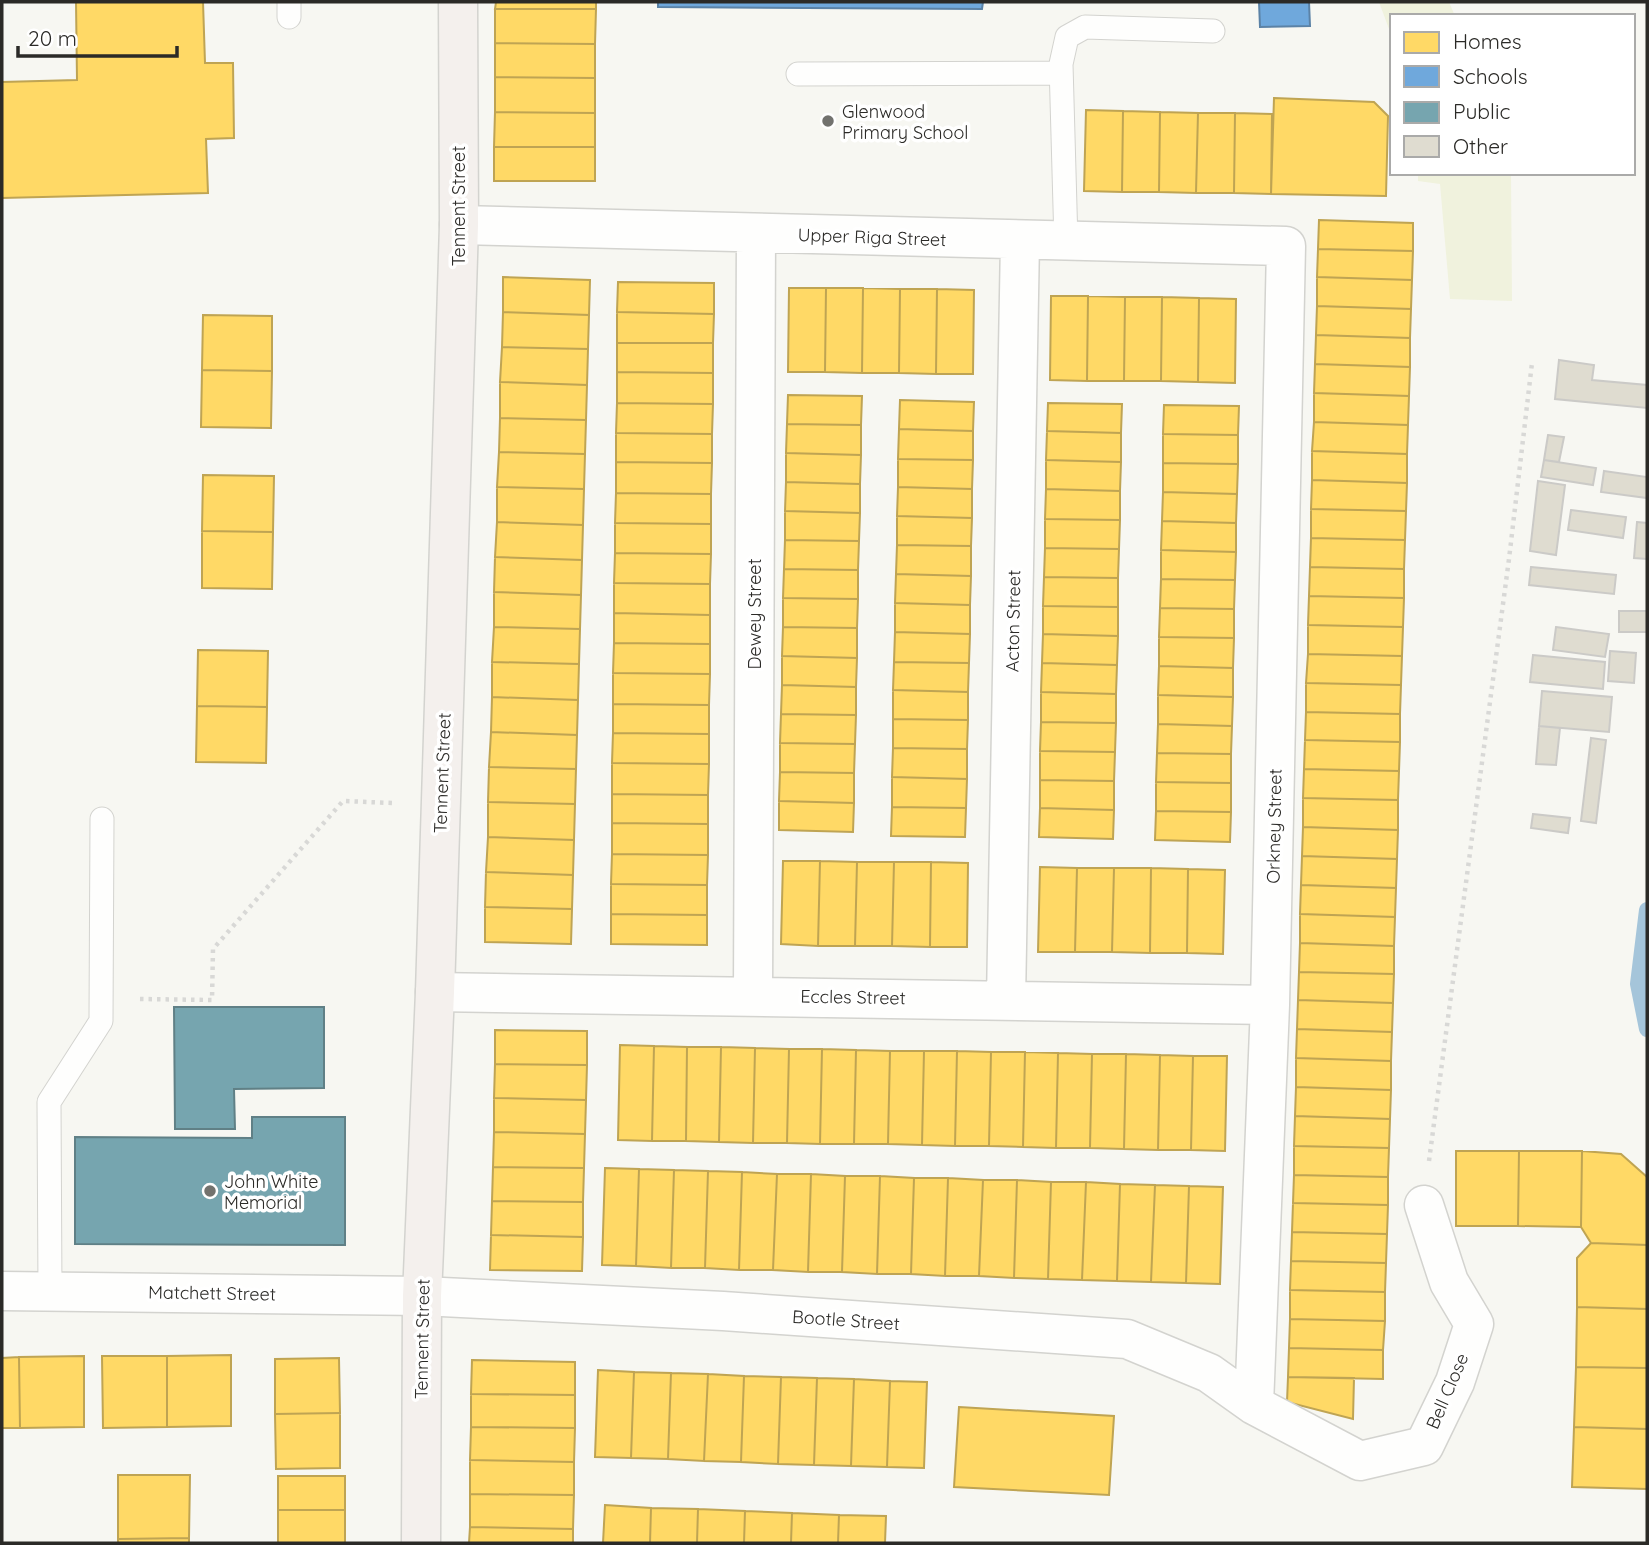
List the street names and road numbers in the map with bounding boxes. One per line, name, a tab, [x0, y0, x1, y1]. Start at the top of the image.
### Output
street label: Tennent Street	[447, 146, 470, 266]
street label: Upper Riga Street	[797, 223, 947, 251]
street label: Dewey Street	[743, 558, 766, 670]
street label: Acton Street	[1001, 570, 1025, 672]
street label: Tennent Street	[428, 712, 456, 834]
street label: Orkney Street	[1261, 768, 1287, 884]
street label: Eccles Street	[800, 985, 906, 1009]
street label: Tennent Street	[409, 1279, 435, 1399]
street label: Matchett Street	[148, 1280, 276, 1306]
street label: Bootle Street	[791, 1305, 901, 1335]
street label: Bell Close	[1421, 1350, 1473, 1432]

